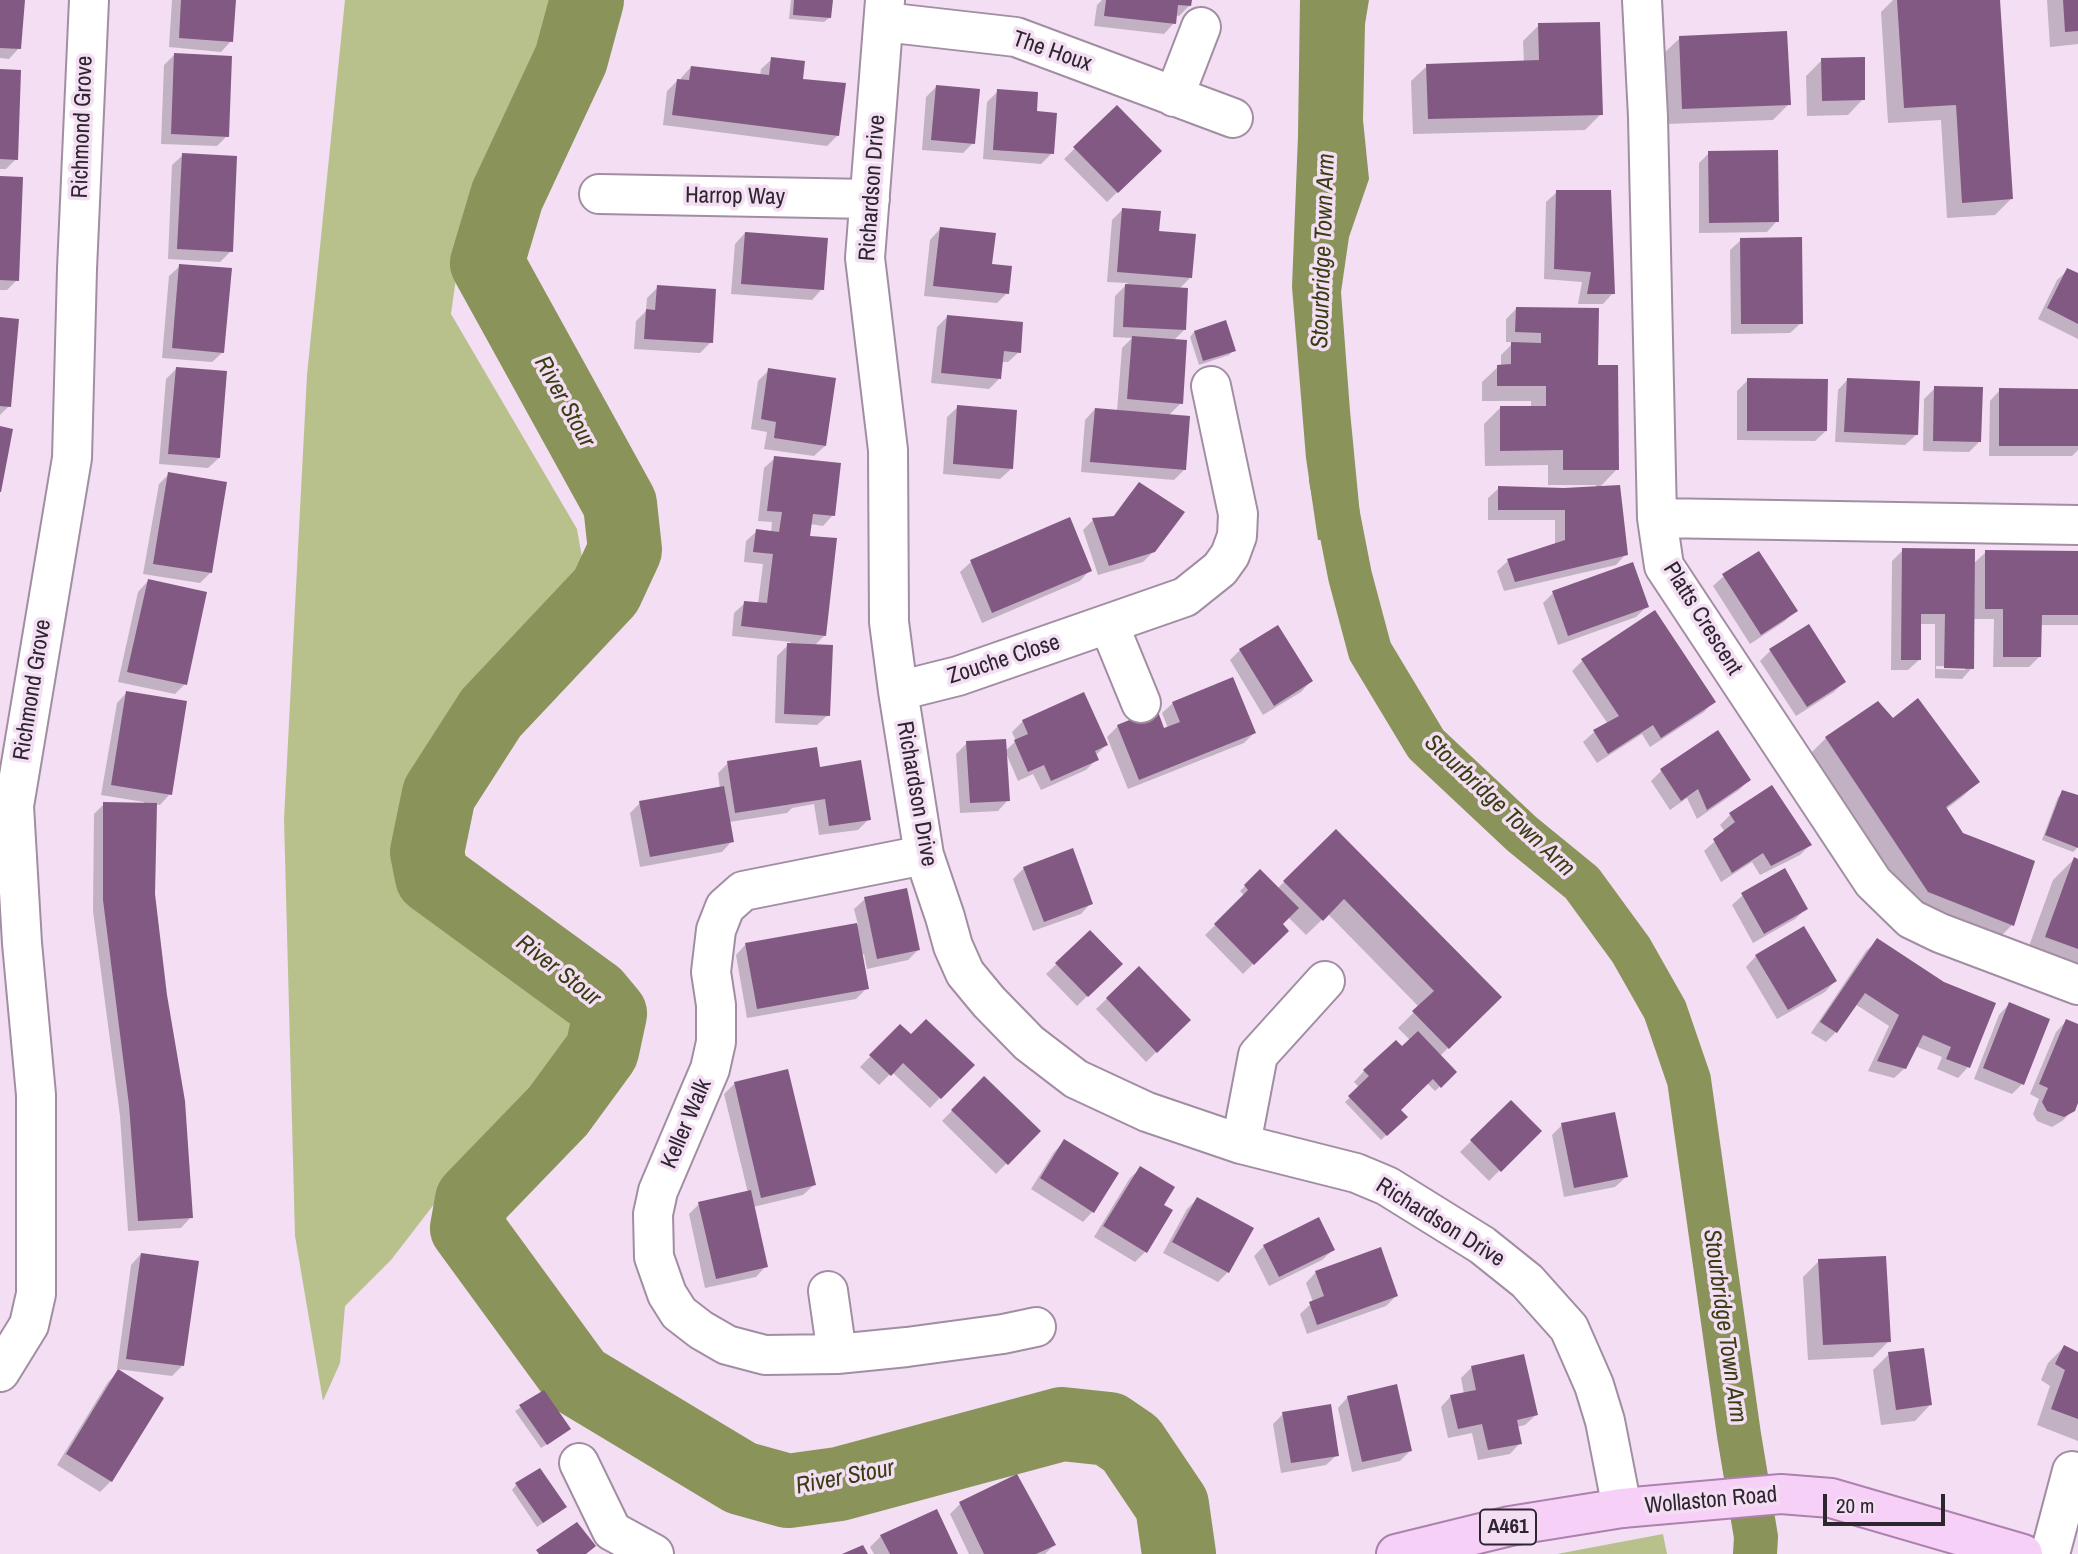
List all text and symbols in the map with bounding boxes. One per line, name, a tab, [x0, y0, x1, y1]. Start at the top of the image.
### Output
street label: The Houx	[1009, 26, 1095, 78]
street label: Richmond Grove	[67, 55, 99, 199]
street label: Richardson Drive	[854, 114, 892, 262]
water label: Stourbridge Town Arm	[1306, 153, 1342, 349]
street label: Harrop Way	[685, 182, 785, 212]
water label: River Stour	[527, 351, 601, 453]
street label: Platts Crescent	[1656, 557, 1748, 681]
street label: Richmond Grove	[8, 617, 58, 763]
street label: Zouche Close	[944, 629, 1064, 691]
street label: Richardson Drive	[890, 719, 942, 869]
water label: Stourbridge Town Arm	[1418, 729, 1580, 883]
water label: River Stour	[510, 929, 606, 1013]
street label: Keller Walk	[656, 1075, 718, 1173]
street label: Richardson Drive	[1370, 1172, 1510, 1274]
water label: Stourbridge Town Arm	[1696, 1227, 1752, 1425]
water label: River Stour	[793, 1454, 897, 1502]
scale bar	[1826, 1480, 1948, 1524]
street label: Wollaston Road	[1644, 1481, 1778, 1521]
text: 20 m	[1836, 1491, 1874, 1520]
road number: A461	[1480, 1510, 1536, 1544]

